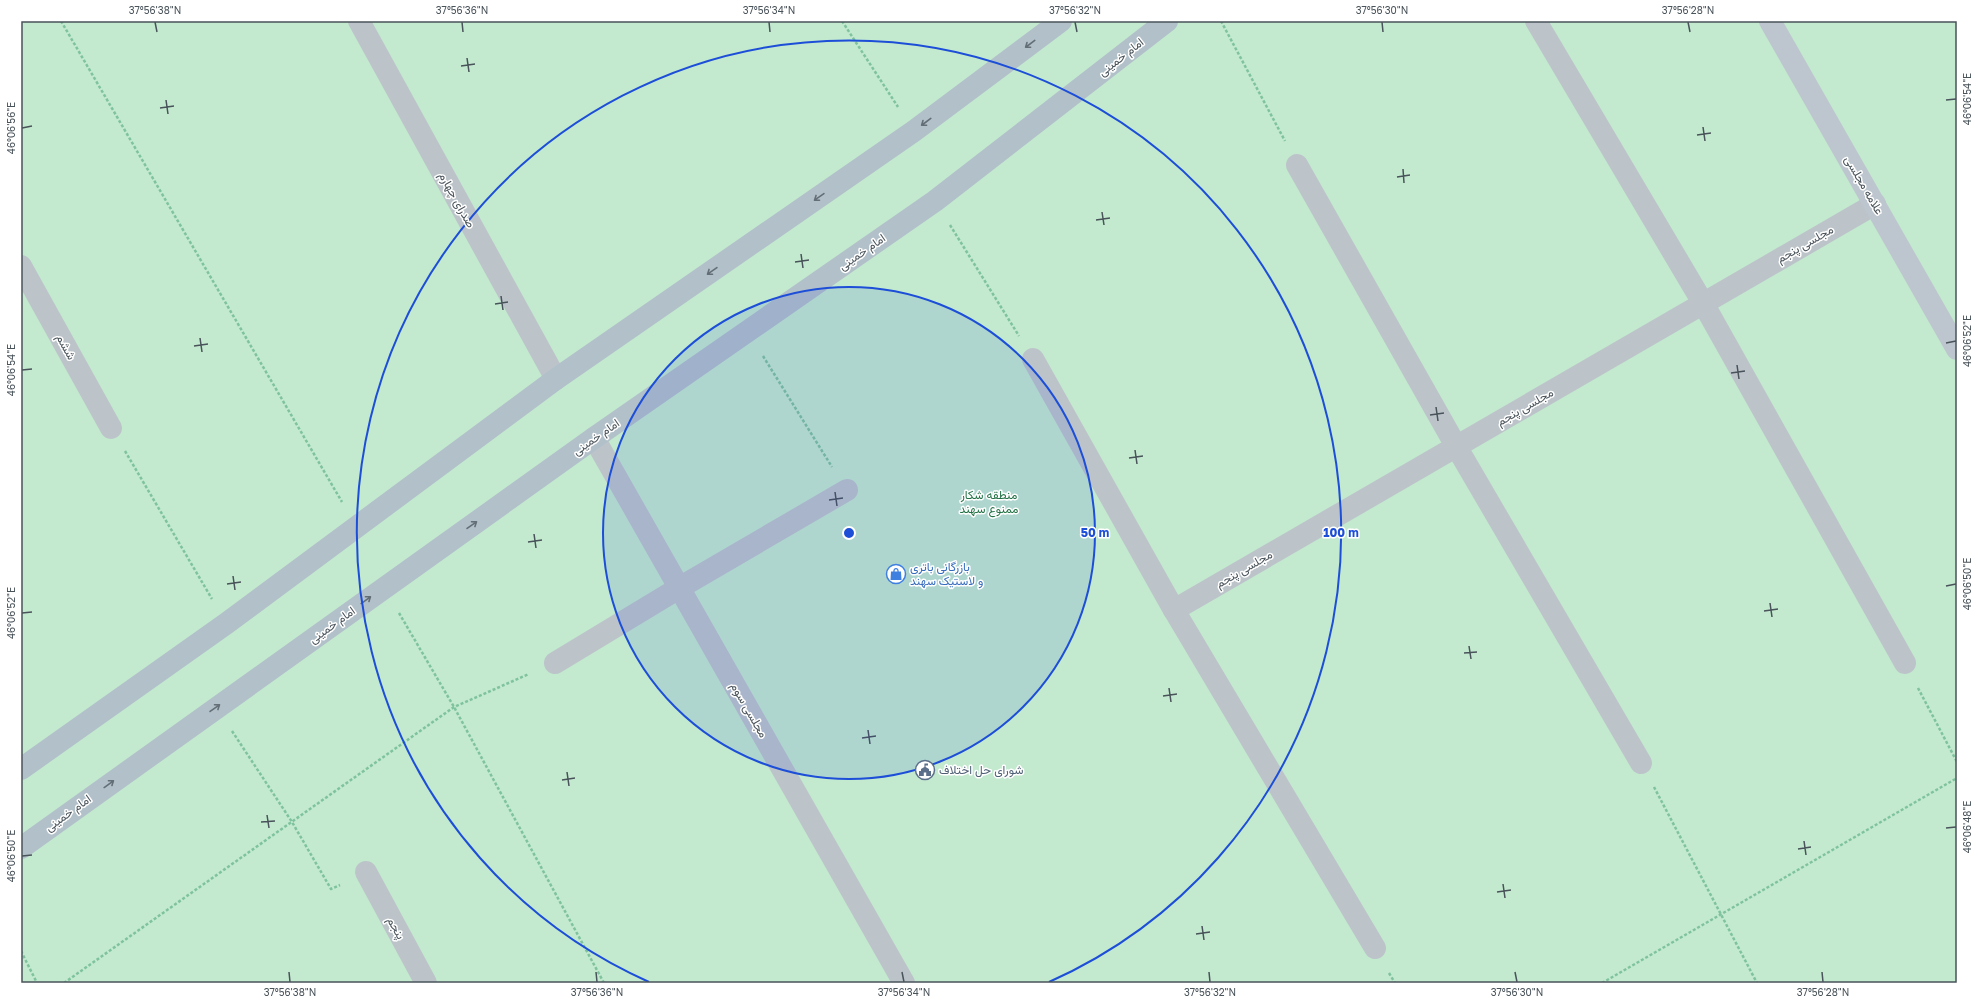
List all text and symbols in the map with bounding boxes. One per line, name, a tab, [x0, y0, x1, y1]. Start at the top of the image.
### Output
text: 37°56'38"N	[129, 4, 181, 16]
text: 37°56'36"N	[436, 4, 488, 16]
text: 37°56'34"N	[743, 4, 795, 16]
text: 37°56'32"N	[1049, 4, 1101, 16]
text: 37°56'30"N	[1356, 4, 1408, 16]
text: 37°56'28"N	[1662, 4, 1714, 16]
street label: امام خمینی	[1095, 34, 1147, 80]
one-way arrow	[1024, 40, 1035, 49]
text: 46°06'54"E	[1961, 73, 1973, 125]
text: 46°06'56"E	[5, 102, 17, 154]
one-way arrow	[920, 118, 931, 126]
street label: علامه مجلسی	[1841, 153, 1887, 217]
street label: صدرای چهارم	[435, 169, 479, 231]
one-way arrow	[814, 193, 825, 201]
street label: مجلسی پنجم	[1774, 221, 1836, 267]
street label: امام خمینی	[835, 230, 889, 274]
one-way arrow	[707, 267, 718, 275]
text: 46°06'52"E	[1961, 315, 1973, 367]
street label: ششم	[52, 331, 80, 363]
text: 46°06'54"E	[5, 344, 17, 396]
street label: مجلسی پنجم	[1494, 384, 1556, 430]
street label: امام خمینی	[569, 415, 623, 459]
park label: منطقه شکار ممنوع سهند	[960, 487, 1018, 518]
one-way arrow	[466, 521, 477, 529]
text: 50 m	[1081, 525, 1109, 540]
text: 100 m	[1323, 525, 1359, 540]
centre of rings	[842, 526, 856, 540]
street label: مجلسی پنجم	[1213, 546, 1275, 592]
text: 46°06'50"E	[1961, 558, 1973, 610]
place label: بازرگانی باتری و لاستیک سهند	[910, 559, 983, 589]
shop icon: بازرگانی باتری و لاستیک سهند	[885, 563, 907, 585]
text: 46°06'52"E	[5, 587, 17, 639]
one-way arrow	[361, 596, 372, 604]
street label: امام خمینی	[306, 603, 358, 647]
street label: مجلسی سوم	[727, 679, 771, 741]
one-way arrow	[209, 704, 220, 712]
public building icon: شورای حل اختلاف	[914, 759, 936, 781]
place label: شورای حل اختلاف	[939, 762, 1023, 778]
one-way arrow	[103, 780, 114, 788]
street label: امام خمینی	[42, 791, 94, 835]
text: 46°06'48"E	[1961, 801, 1973, 853]
text: 46°06'50"E	[5, 830, 17, 882]
street label: پنجم	[383, 914, 409, 942]
text: 37°56'38"N	[264, 986, 316, 998]
text: 37°56'36"N	[571, 986, 623, 998]
text: 37°56'34"N	[878, 986, 930, 998]
text: 37°56'32"N	[1184, 986, 1236, 998]
text: 37°56'30"N	[1491, 986, 1543, 998]
text: 37°56'28"N	[1797, 986, 1849, 998]

